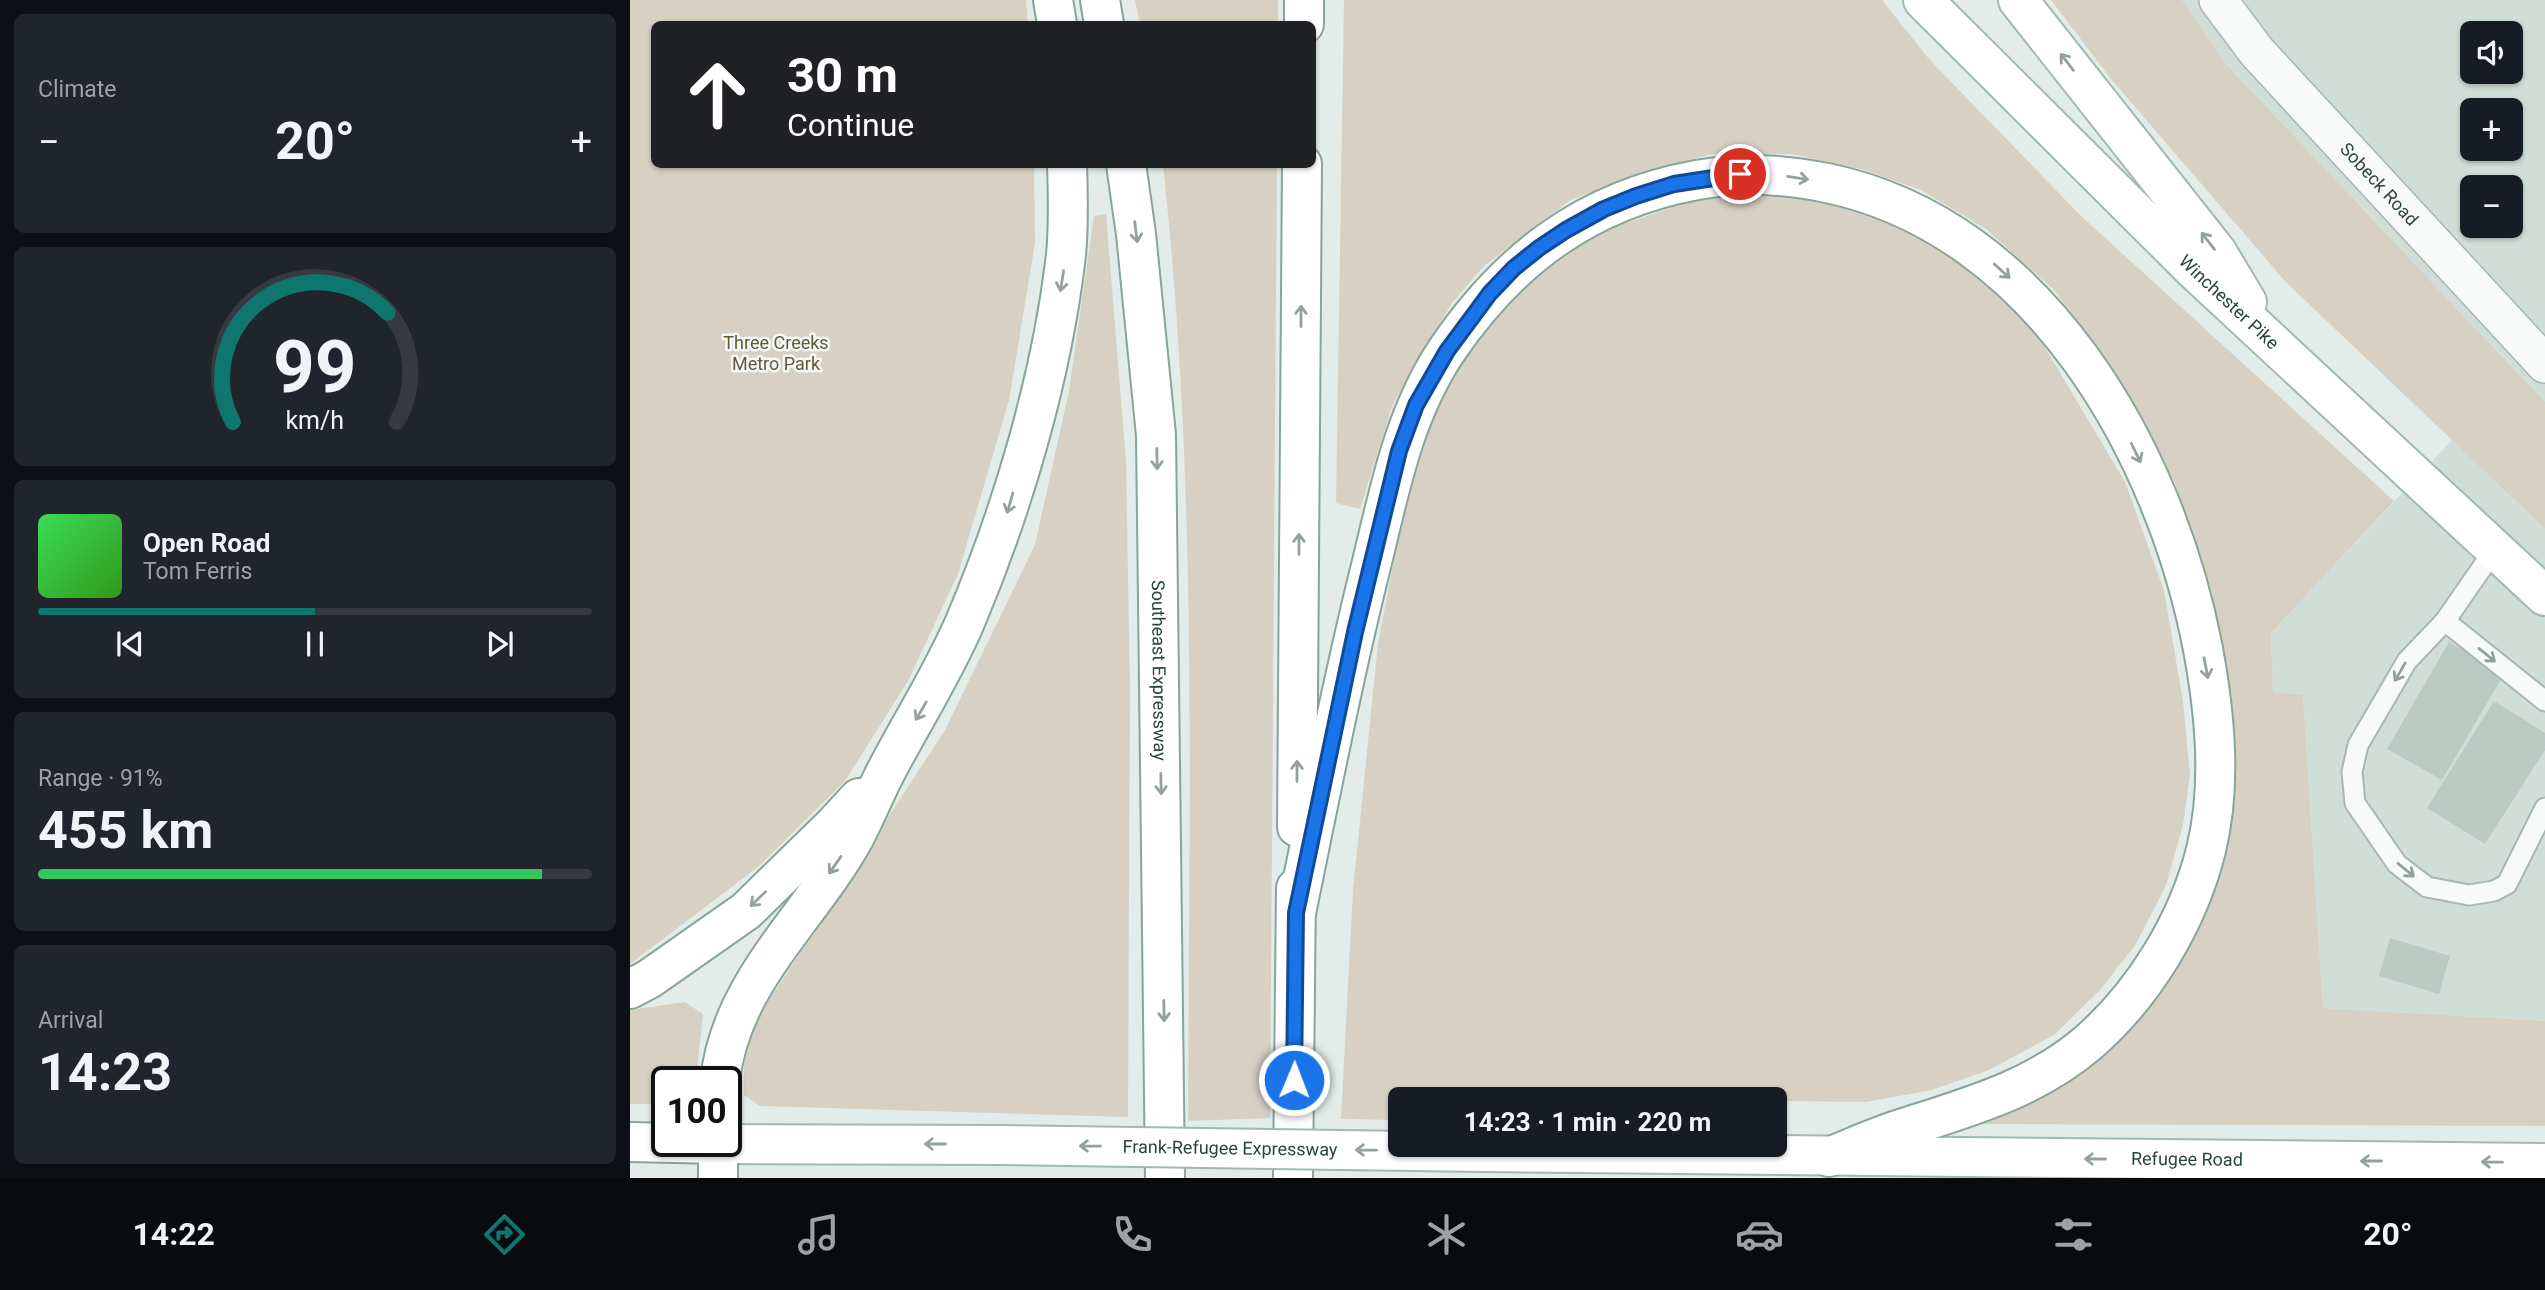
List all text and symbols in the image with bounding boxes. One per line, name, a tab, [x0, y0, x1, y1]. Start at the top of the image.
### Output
map controls	[2460, 21, 2523, 238]
button: sound	[2460, 21, 2523, 84]
text: 30 m	[787, 47, 898, 104]
icon: ahead	[672, 49, 763, 140]
one-way arrow	[2060, 53, 2075, 72]
text: Climate	[38, 76, 117, 103]
button: +	[2460, 98, 2523, 161]
text: Continue	[787, 106, 914, 144]
text: 20°	[275, 111, 355, 172]
text: −	[38, 120, 60, 164]
text: +	[570, 120, 592, 164]
street label: Sobeck Road	[2336, 138, 2423, 230]
pin	[1710, 144, 1770, 204]
icon: arrive	[1721, 155, 1759, 193]
one-way arrow	[1786, 172, 1809, 185]
button: −	[2460, 175, 2523, 238]
one-way arrow	[1129, 220, 1142, 243]
one-way arrow	[2201, 232, 2216, 250]
street label: Winchester Pike	[2175, 250, 2283, 353]
one-way arrow	[1992, 263, 2010, 279]
one-way arrow	[1055, 269, 1068, 292]
one-way arrow	[1294, 305, 1308, 328]
text: 99	[273, 325, 357, 411]
park label: Three Creeks Metro Park	[723, 332, 829, 374]
text: km/h	[286, 406, 344, 435]
one-way arrow	[2130, 442, 2143, 463]
one-way arrow	[1150, 447, 1163, 470]
one-way arrow	[1002, 491, 1015, 513]
text: Open Road	[143, 528, 271, 558]
one-way arrow	[1292, 532, 1306, 555]
text: Tom Ferris	[143, 558, 252, 585]
street label: Southeast Expressway	[1148, 580, 1171, 761]
icon: previous	[111, 625, 149, 663]
icon: pause	[296, 625, 334, 663]
icon: next	[481, 625, 519, 663]
one-way arrow	[2477, 647, 2495, 662]
one-way arrow	[2200, 656, 2214, 679]
one-way arrow	[2393, 662, 2407, 682]
one-way arrow	[914, 701, 928, 721]
one-way arrow	[1290, 760, 1304, 783]
text: Range · 91%	[38, 765, 163, 792]
one-way arrow	[1155, 772, 1168, 795]
text: 455 km	[38, 800, 213, 861]
one-way arrow	[828, 855, 842, 874]
one-way arrow	[2396, 862, 2414, 878]
one-way arrow	[750, 890, 767, 907]
one-way arrow	[1157, 1000, 1171, 1023]
text: Arrival	[38, 1007, 103, 1034]
text: 14:23	[38, 1042, 172, 1103]
position arrow	[1257, 1043, 1331, 1117]
speed limit sign: 100	[651, 1066, 742, 1157]
text: 14:23 · 1 min · 220 m	[1464, 1107, 1711, 1137]
street label: Frank-Refugee Expressway	[1122, 1136, 1338, 1160]
one-way arrow	[924, 1138, 947, 1151]
one-way arrow	[1078, 1139, 1101, 1153]
one-way arrow	[1355, 1143, 1378, 1157]
street label: Refugee Road	[2131, 1148, 2243, 1170]
one-way arrow	[2084, 1152, 2107, 1166]
one-way arrow	[2360, 1154, 2383, 1168]
one-way arrow	[2481, 1155, 2504, 1169]
icon: directions	[480, 1210, 529, 1259]
icon: music	[794, 1210, 843, 1259]
icon: phone	[1108, 1210, 1157, 1259]
icon: climate	[1422, 1210, 1471, 1259]
icon: car	[1735, 1210, 1784, 1259]
icon: filters	[2049, 1210, 2098, 1259]
text: 14:22	[132, 1215, 215, 1253]
text: 20°	[2363, 1215, 2412, 1253]

